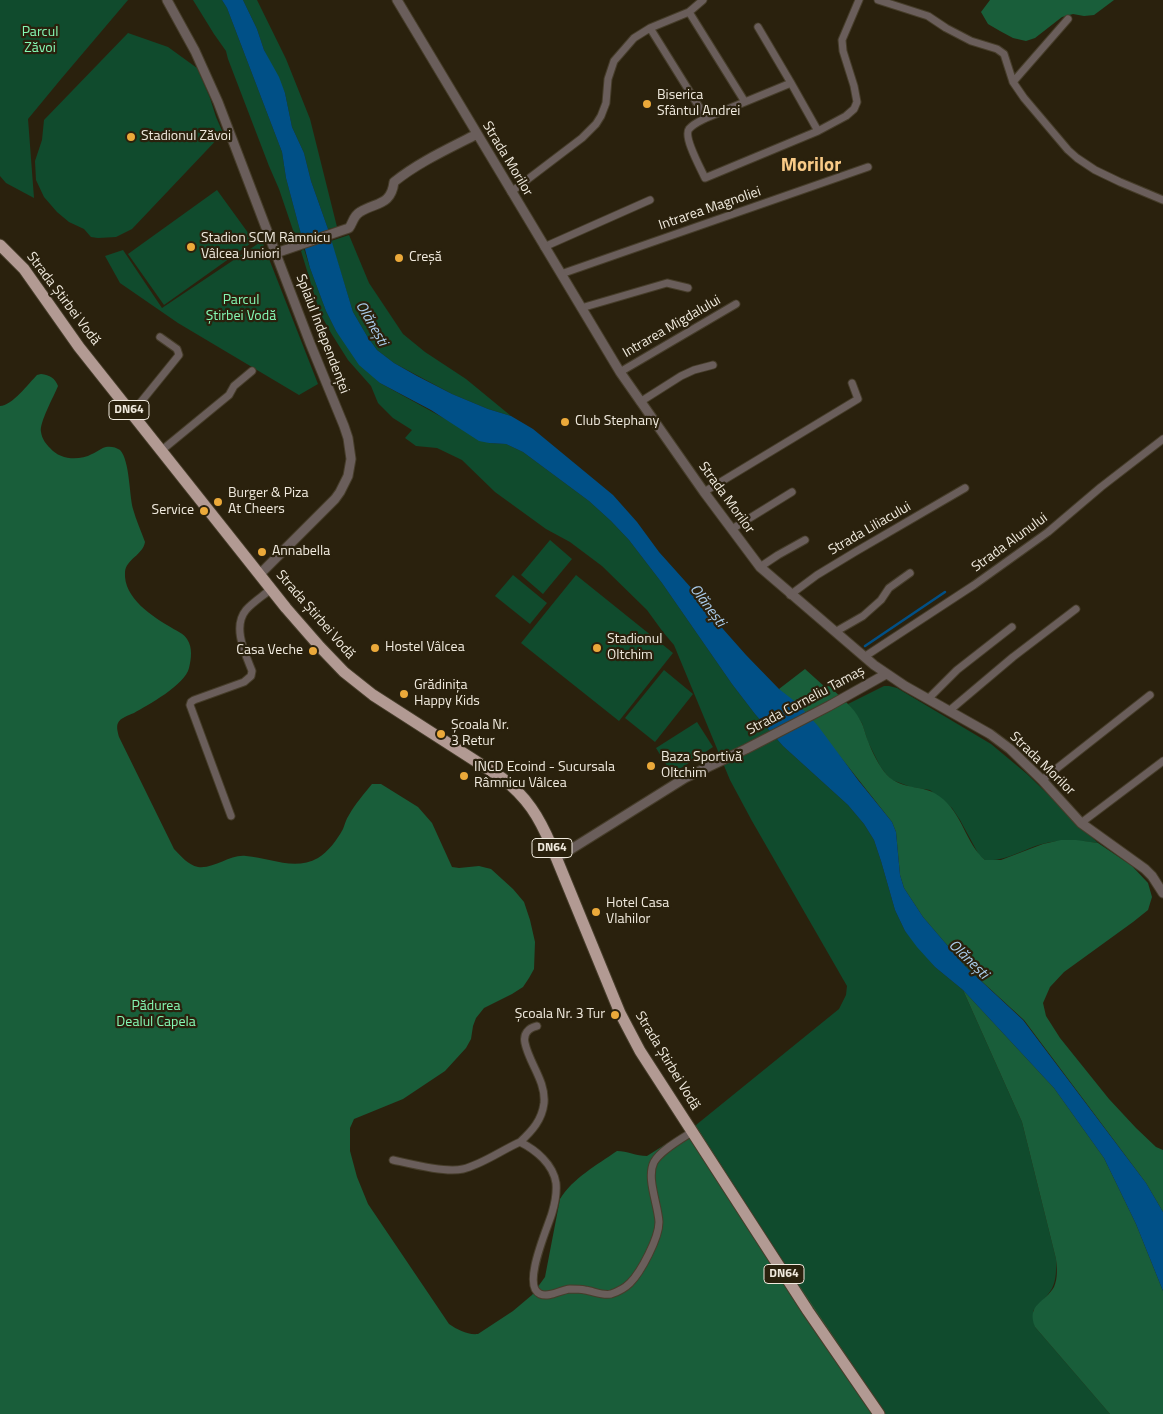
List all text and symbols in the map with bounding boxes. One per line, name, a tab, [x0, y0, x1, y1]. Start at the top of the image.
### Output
park label: Parcul Zăvoi	[22, 25, 58, 58]
place label: Biserica Sfântul Andrei	[657, 88, 740, 120]
marker: Biserica Sfântul Andrei	[641, 98, 653, 110]
street label: Strada Morilor	[478, 119, 536, 199]
place label: Stadionul Zăvoi	[141, 129, 231, 145]
marker: Stadionul Zăvoi	[125, 131, 137, 143]
district label: Morilor	[781, 155, 841, 177]
street label: Intrarea Magnoliei	[657, 184, 763, 234]
place label: Stadion SCM Râmnicu Vâlcea Juniori	[201, 231, 330, 264]
marker: Stadion SCM Râmnicu Vâlcea Juniori	[185, 241, 197, 253]
street label: Strada Știrbei Vodă	[23, 249, 103, 349]
place label: Creșă	[409, 250, 442, 266]
marker: Creșă	[393, 252, 405, 264]
street label: Splaiul Independenței	[292, 272, 352, 396]
street label: Intrarea Migdalului	[620, 292, 724, 362]
park label: Parcul Știrbei Vodă	[206, 293, 276, 326]
water label: Olănești	[351, 298, 391, 350]
road number: DN64	[109, 400, 149, 420]
place label: Club Stephany	[575, 414, 659, 430]
marker: Club Stephany	[559, 416, 571, 428]
street label: Strada Morilor	[694, 459, 758, 537]
place label: Burger & Piza At Cheers	[228, 486, 308, 518]
marker: Burger & Piza At Cheers	[212, 496, 224, 508]
street label: Strada Liliacului	[826, 499, 914, 559]
place label: Service	[152, 503, 194, 519]
marker: Service	[198, 505, 210, 517]
street label: Strada Alunului	[969, 510, 1051, 576]
place label: Annabella	[272, 544, 330, 560]
marker: Annabella	[256, 546, 268, 558]
street label: Strada Știrbei Vodă	[272, 567, 358, 663]
water label: Olănești	[685, 581, 729, 631]
place label: Stadionul Oltchim	[607, 632, 662, 664]
place label: Hostel Vâlcea	[385, 640, 465, 656]
marker: Hostel Vâlcea	[369, 642, 381, 654]
marker: Stadionul Oltchim	[591, 642, 603, 654]
place label: Casa Veche	[236, 643, 303, 659]
marker: Casa Veche	[307, 645, 319, 657]
street label: Strada Corneliu Tamaș	[744, 663, 868, 739]
place label: Grădinița Happy Kids	[414, 678, 480, 710]
marker: Grădinița Happy Kids	[398, 688, 410, 700]
place label: Școala Nr. 3 Retur	[451, 718, 509, 750]
marker: Școala Nr. 3 Retur	[435, 728, 447, 740]
street label: Strada Morilor	[1006, 729, 1078, 799]
place label: Baza Sportivă Oltchim	[661, 750, 742, 782]
place label: INCD Ecoind - Sucursala Râmnicu Vâlcea	[474, 760, 615, 792]
marker: Baza Sportivă Oltchim	[645, 760, 657, 772]
marker: INCD Ecoind - Sucursala Râmnicu Vâlcea	[458, 770, 470, 782]
road number: DN64	[532, 838, 572, 858]
place label: Hotel Casa Vlahilor	[606, 896, 669, 929]
marker: Hotel Casa Vlahilor	[590, 906, 602, 918]
water label: Olănești	[944, 937, 992, 983]
park label: Pădurea Dealul Capela	[116, 999, 196, 1032]
place label: Școala Nr. 3 Tur	[515, 1007, 605, 1023]
marker: Școala Nr. 3 Tur	[609, 1009, 621, 1021]
street label: Strada Știrbei Vodă	[631, 1009, 703, 1113]
road number: DN64	[764, 1264, 804, 1284]

